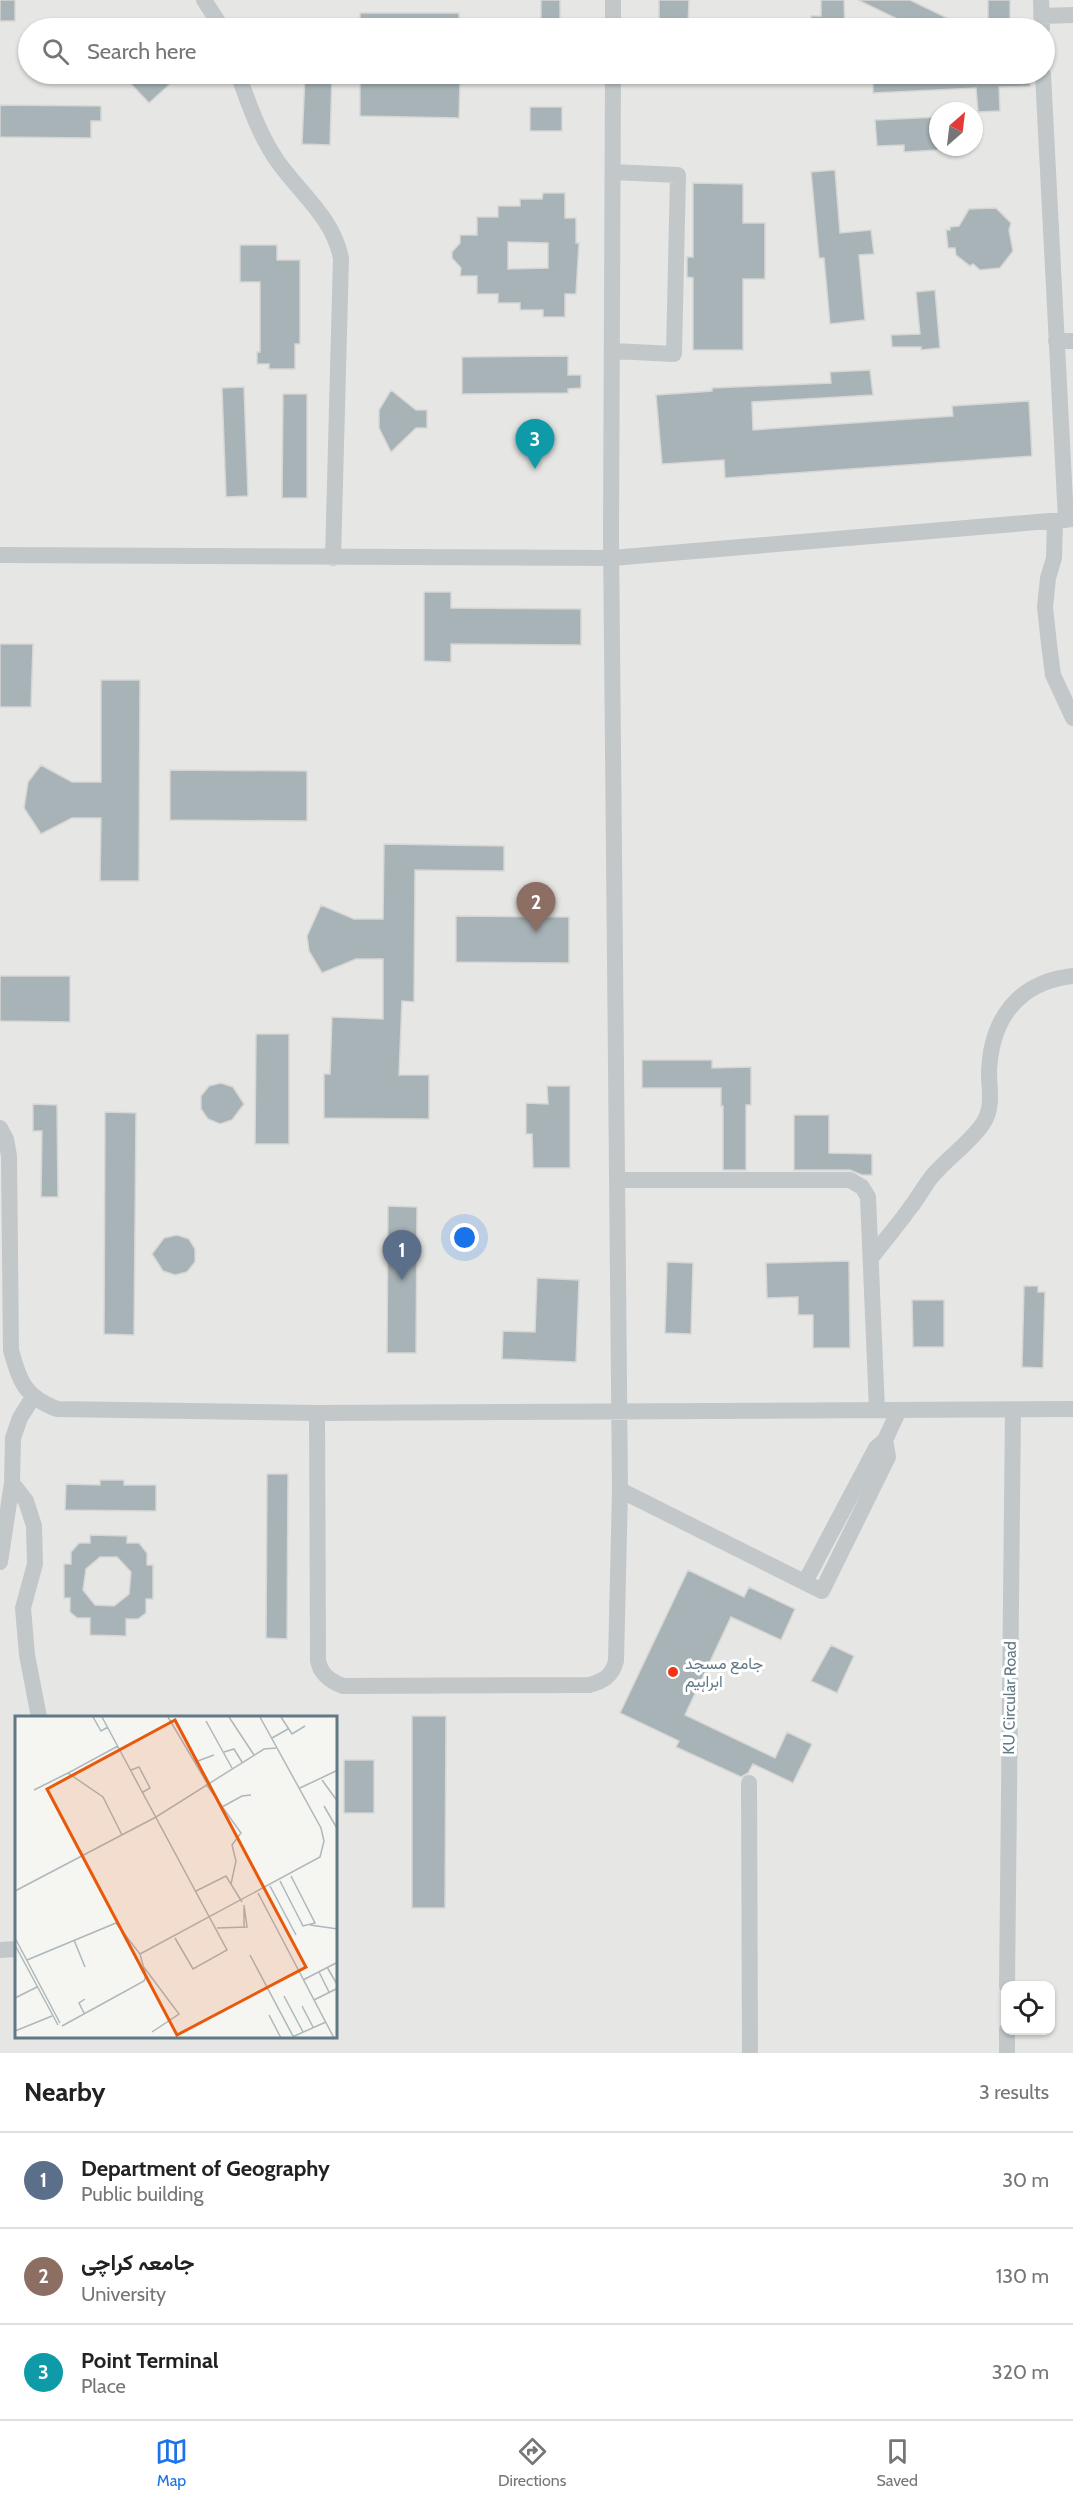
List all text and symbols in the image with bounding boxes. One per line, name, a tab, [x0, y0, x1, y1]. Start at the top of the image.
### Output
search box	[18, 18, 1055, 84]
icon: search	[39, 35, 72, 68]
text: Search here	[87, 38, 196, 65]
north arrow	[929, 102, 983, 156]
pin: 3	[516, 420, 554, 469]
pin: 2	[516, 882, 556, 932]
your location	[450, 1223, 479, 1252]
pin: 1	[382, 1230, 422, 1280]
street label: KU Circular Road	[999, 1641, 1020, 1755]
place label: جامع مسجد ابراہیم	[685, 1654, 763, 1692]
marker: جامع مسجد ابراہیم	[666, 1665, 680, 1679]
inset map	[15, 1716, 338, 2038]
map controls	[1001, 1981, 1055, 2035]
button: locate	[1001, 1981, 1055, 2035]
text: Nearby	[24, 2076, 105, 2108]
text: 3 results	[979, 2080, 1049, 2104]
text: Department of Geography	[81, 2155, 330, 2182]
text: 1	[40, 2168, 47, 2192]
text: 30 m	[1002, 2168, 1049, 2192]
text: Public building	[81, 2182, 203, 2206]
text: جامعہ کراچی	[81, 2249, 194, 2276]
text: 2	[38, 2264, 49, 2288]
text: 130 m	[996, 2264, 1049, 2288]
text: University	[81, 2282, 166, 2306]
text: Point Terminal	[81, 2347, 219, 2374]
text: 3	[38, 2360, 49, 2384]
text: 320 m	[992, 2360, 1049, 2384]
text: Place	[81, 2374, 126, 2398]
tab: Map	[155, 2435, 188, 2490]
tab: Directions	[498, 2435, 566, 2490]
tab: Saved	[876, 2435, 918, 2490]

